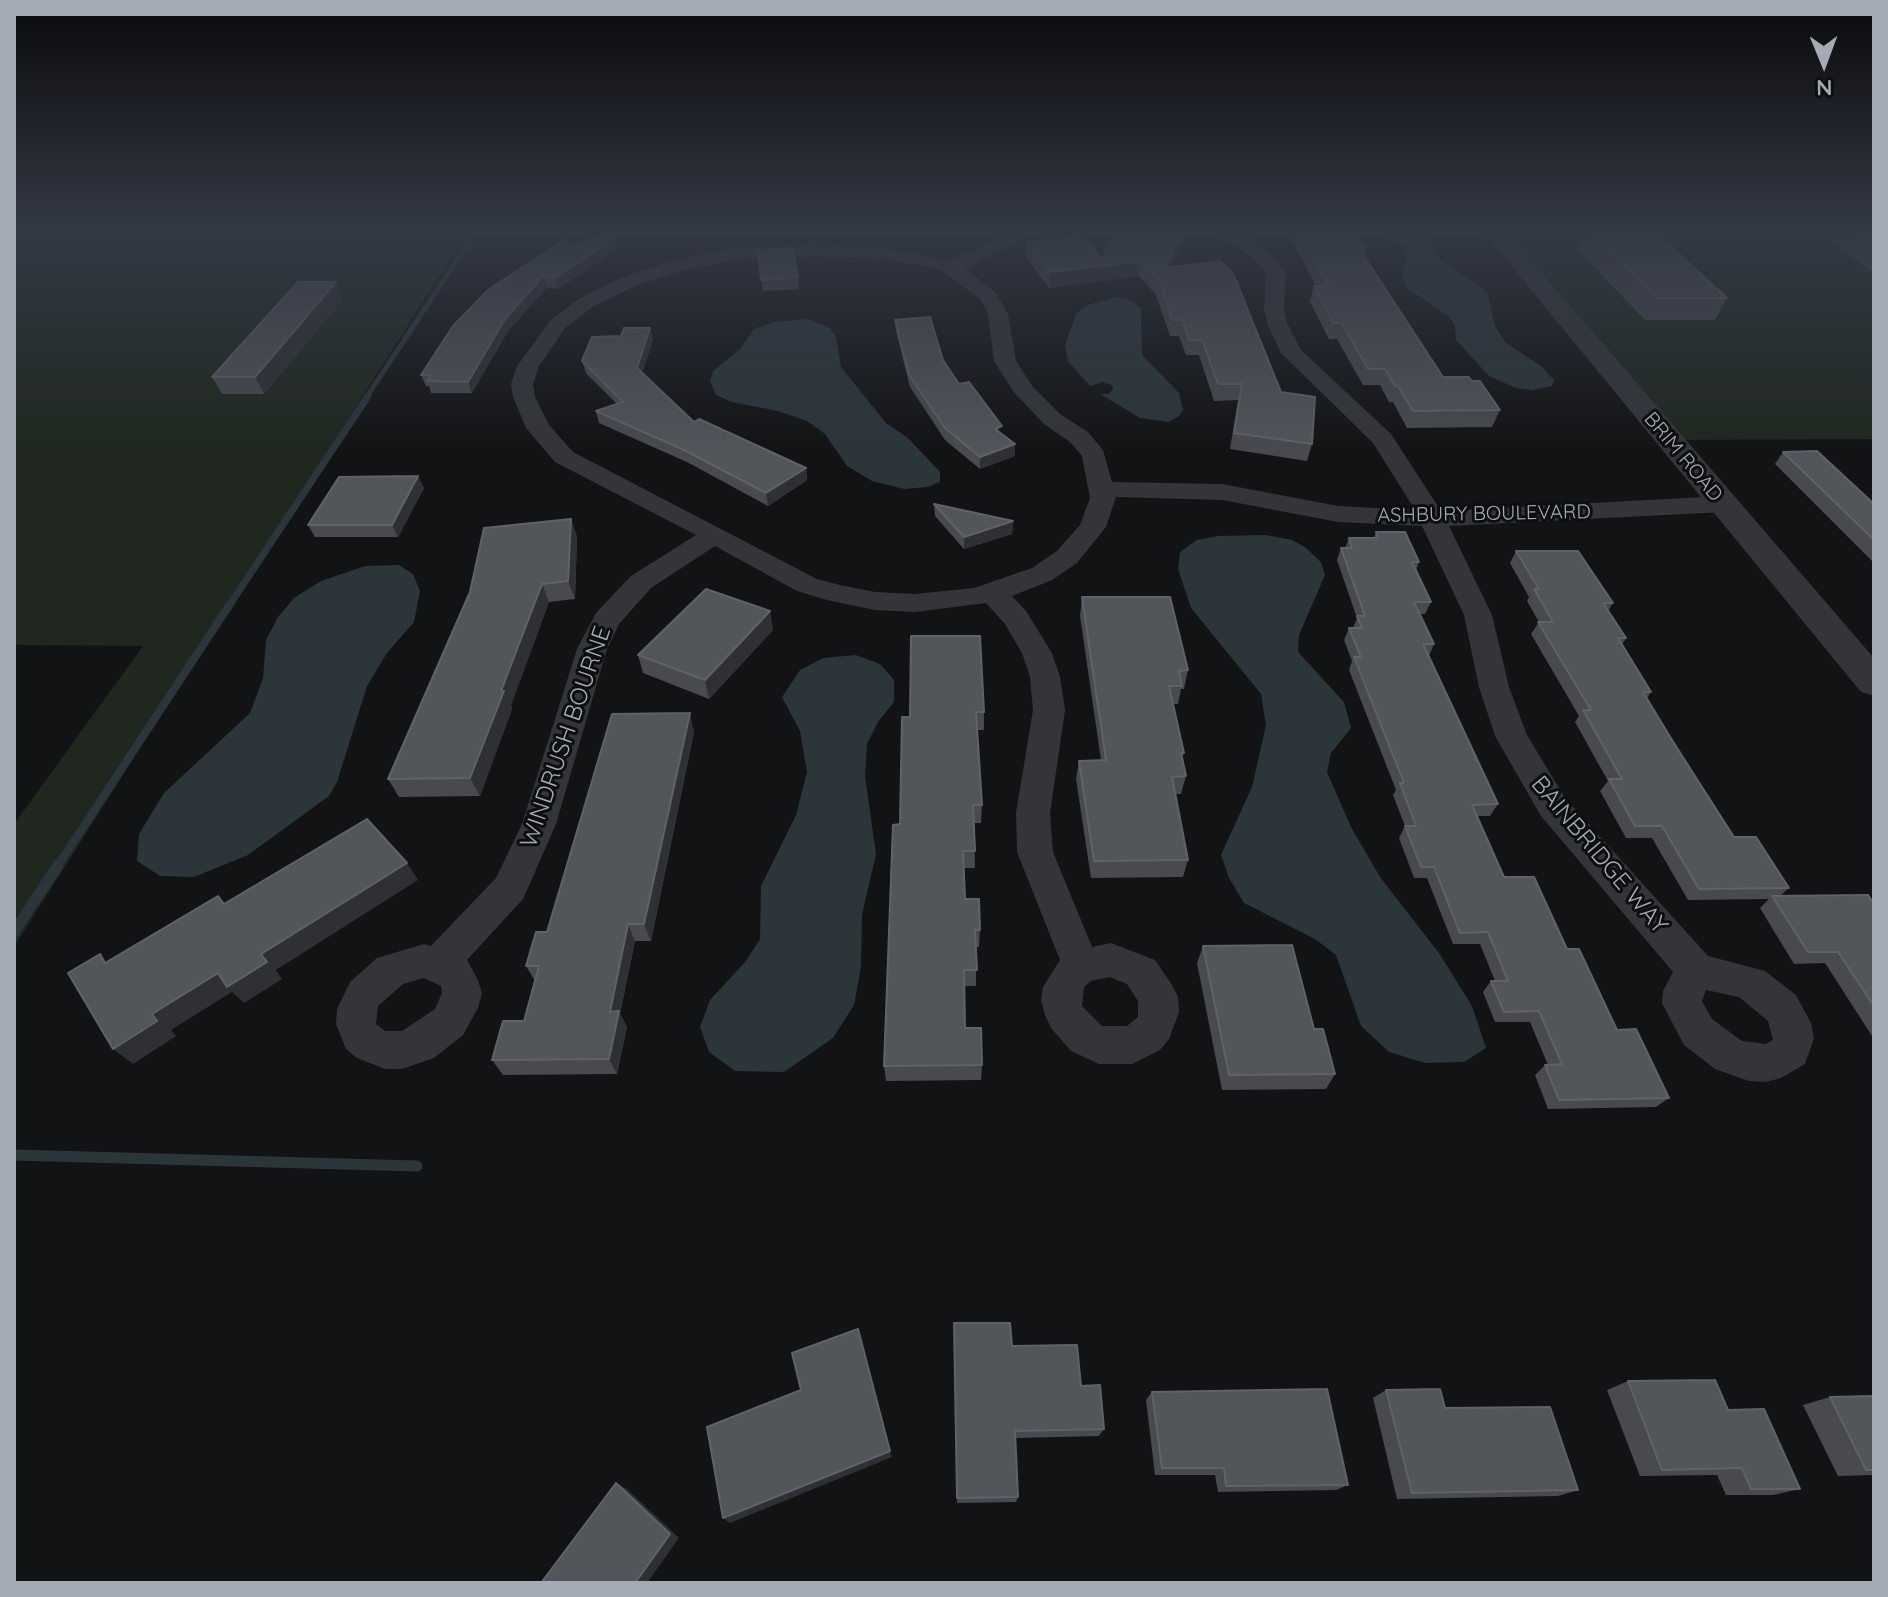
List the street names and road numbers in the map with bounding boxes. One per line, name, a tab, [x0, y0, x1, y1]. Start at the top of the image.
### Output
street label: BRIM ROAD	[1639, 407, 1727, 507]
street label: ASHBURY BOULEVARD	[1377, 500, 1591, 528]
street label: WINDRUSH BOURNE	[515, 622, 617, 852]
street label: BAINBRIDGE WAY	[1525, 770, 1673, 940]

